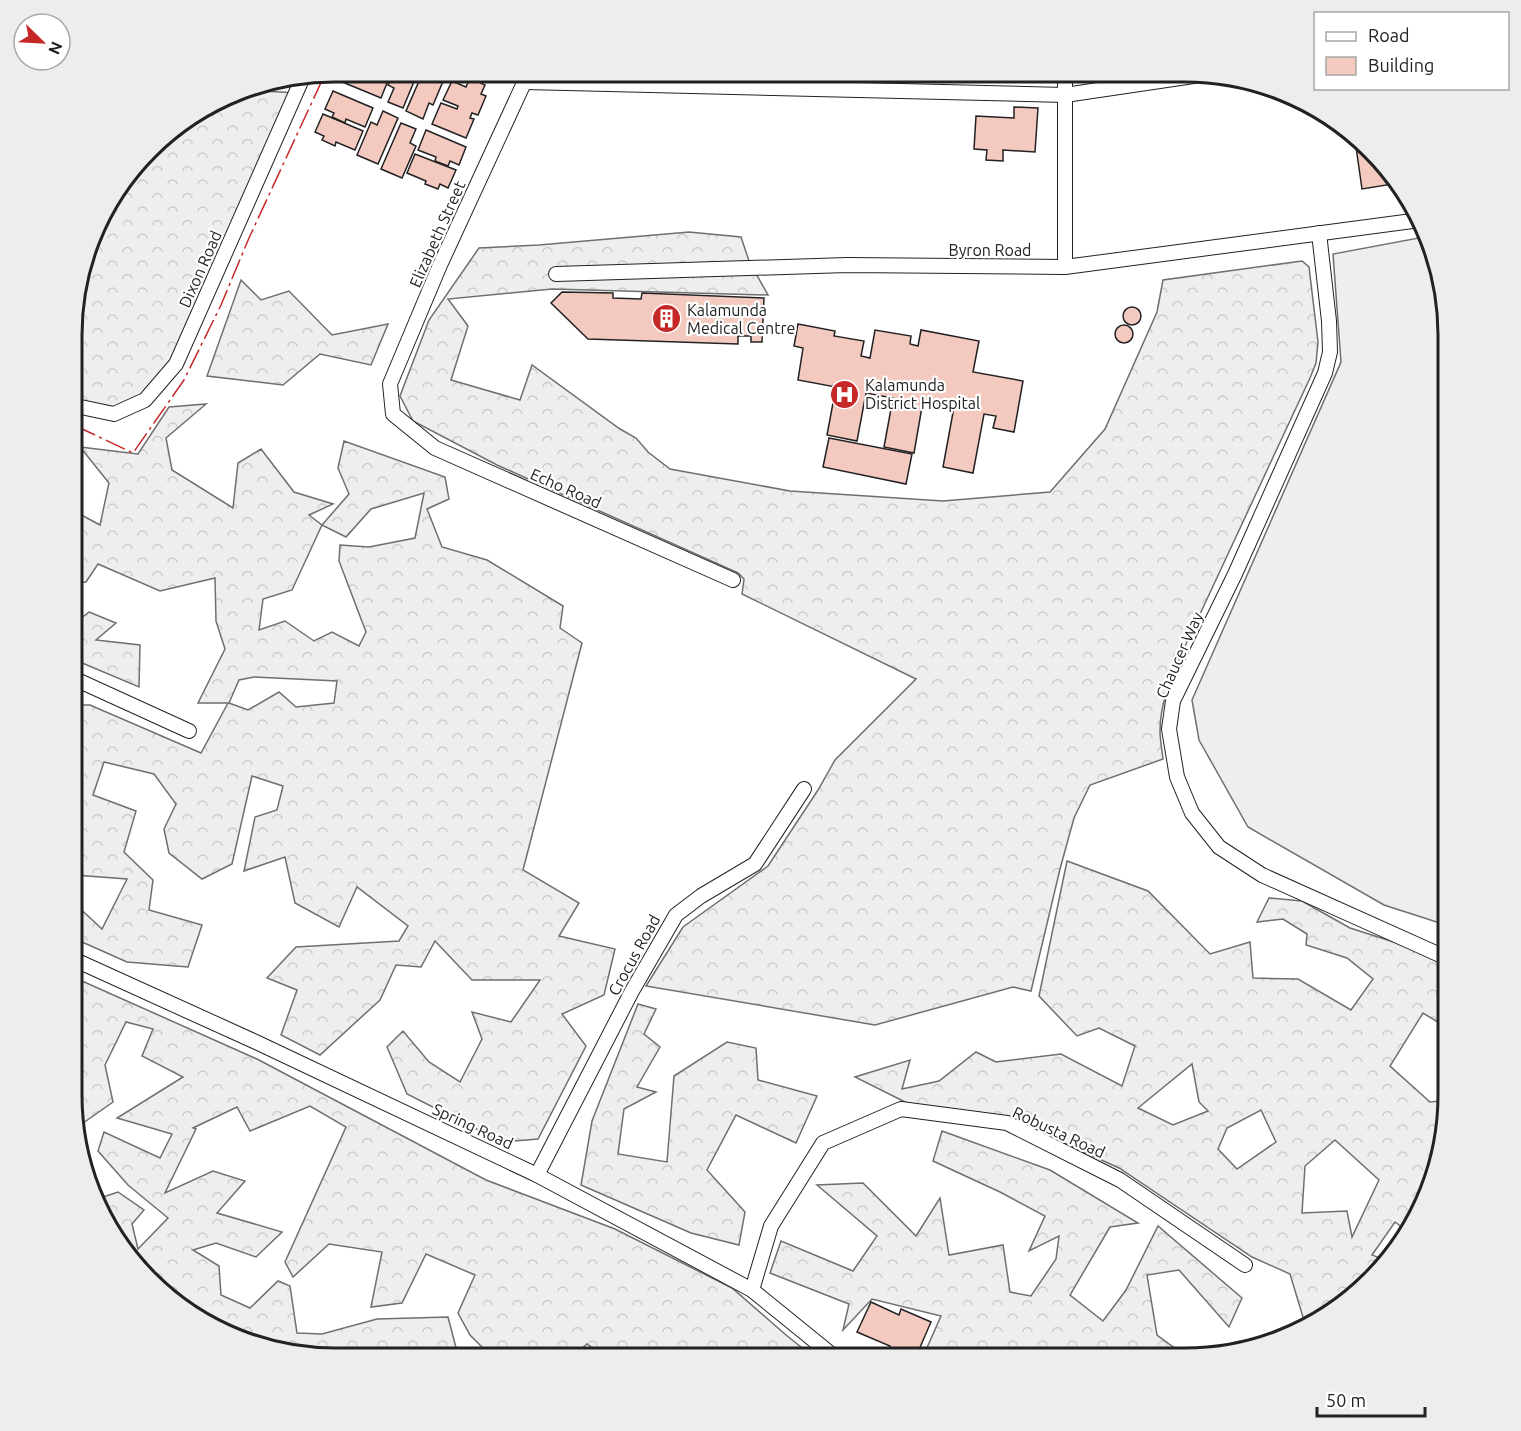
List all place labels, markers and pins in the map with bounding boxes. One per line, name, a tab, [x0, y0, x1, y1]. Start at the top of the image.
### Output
place label: Kalamunda Medical Centre	[687, 301, 795, 337]
building icon: Kalamunda Medical Centre	[650, 303, 682, 335]
place label: Kalamunda District Hospital	[865, 376, 980, 412]
hospital icon: Kalamunda District Hospital	[828, 378, 860, 410]

